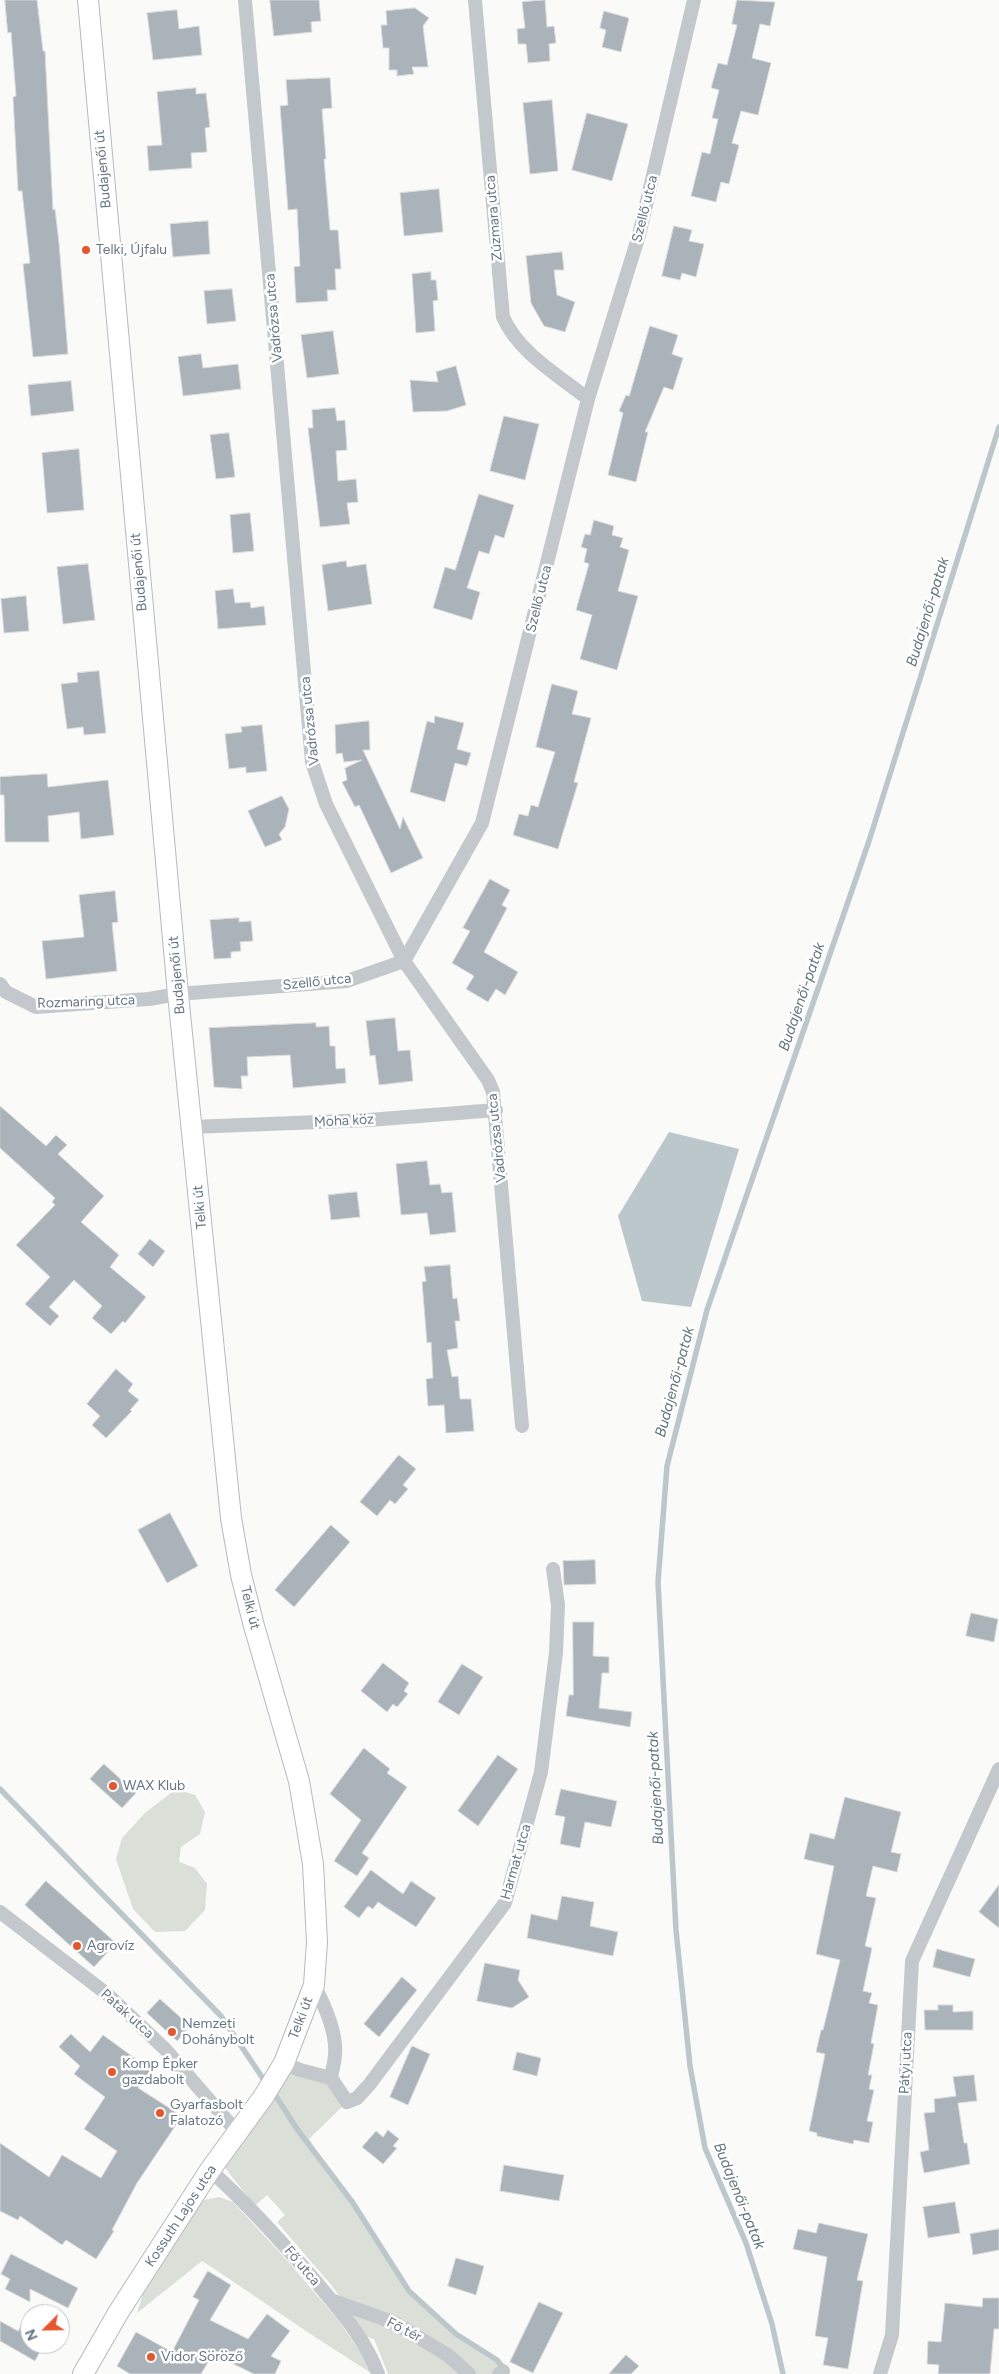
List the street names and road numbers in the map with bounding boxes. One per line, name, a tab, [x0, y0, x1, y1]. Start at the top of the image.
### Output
street label: Budajenői út	[91, 129, 115, 209]
street label: Szellő utca	[629, 174, 661, 244]
street label: Zúzmara utca	[482, 175, 506, 261]
street label: Vadrózsa utca	[262, 273, 286, 363]
street label: Budajenői út	[127, 532, 151, 612]
street label: Szellő utca	[523, 564, 555, 634]
street label: Vadrózsa utca	[297, 676, 323, 766]
street label: Budajenői út	[165, 935, 189, 1015]
street label: Szellő utca	[282, 970, 352, 994]
street label: Rozmaring utca	[37, 992, 135, 1012]
street label: Vadrózsa utca	[484, 1093, 510, 1183]
street label: Moha köz	[314, 1111, 374, 1131]
street label: Telki út	[190, 1184, 210, 1230]
street label: Telki út	[237, 1585, 263, 1631]
street label: Harmat utca	[497, 1822, 535, 1902]
street label: Patak utca	[97, 1986, 157, 2042]
street label: Telki út	[285, 1994, 317, 2042]
street label: Pátyi utca	[896, 2031, 916, 2095]
street label: Kossuth Lajos utca	[142, 2162, 220, 2270]
street label: Fő utca	[280, 2243, 324, 2289]
street label: Fő tér	[384, 2314, 424, 2346]

